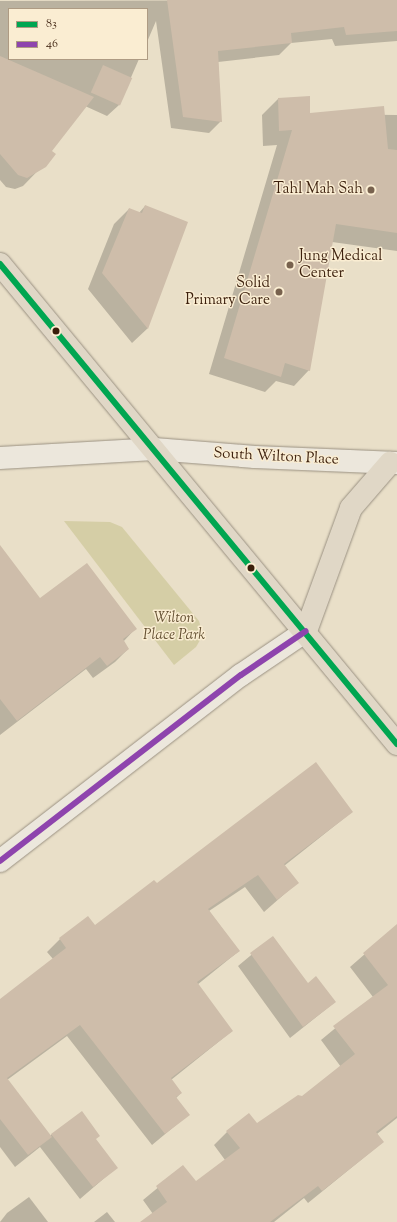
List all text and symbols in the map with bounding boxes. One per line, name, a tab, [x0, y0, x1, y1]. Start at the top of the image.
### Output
legend	[8, 8, 148, 60]
text: 83	[46, 15, 57, 33]
text: 46	[46, 35, 58, 53]
place label: Tahl Mah Sah	[273, 181, 363, 199]
marker: Tahl Mah Sah	[366, 185, 376, 195]
place label: Jung Medical Center	[299, 247, 382, 282]
marker: Jung Medical Center	[284, 259, 296, 271]
place label: Solid Primary Care	[185, 274, 270, 309]
marker: Solid Primary Care	[273, 286, 285, 298]
unlabelled marker	[51, 326, 61, 336]
street label: South Wilton Place	[213, 445, 339, 469]
unlabelled marker	[246, 563, 256, 573]
park label: Wilton Place Park	[143, 609, 205, 644]

